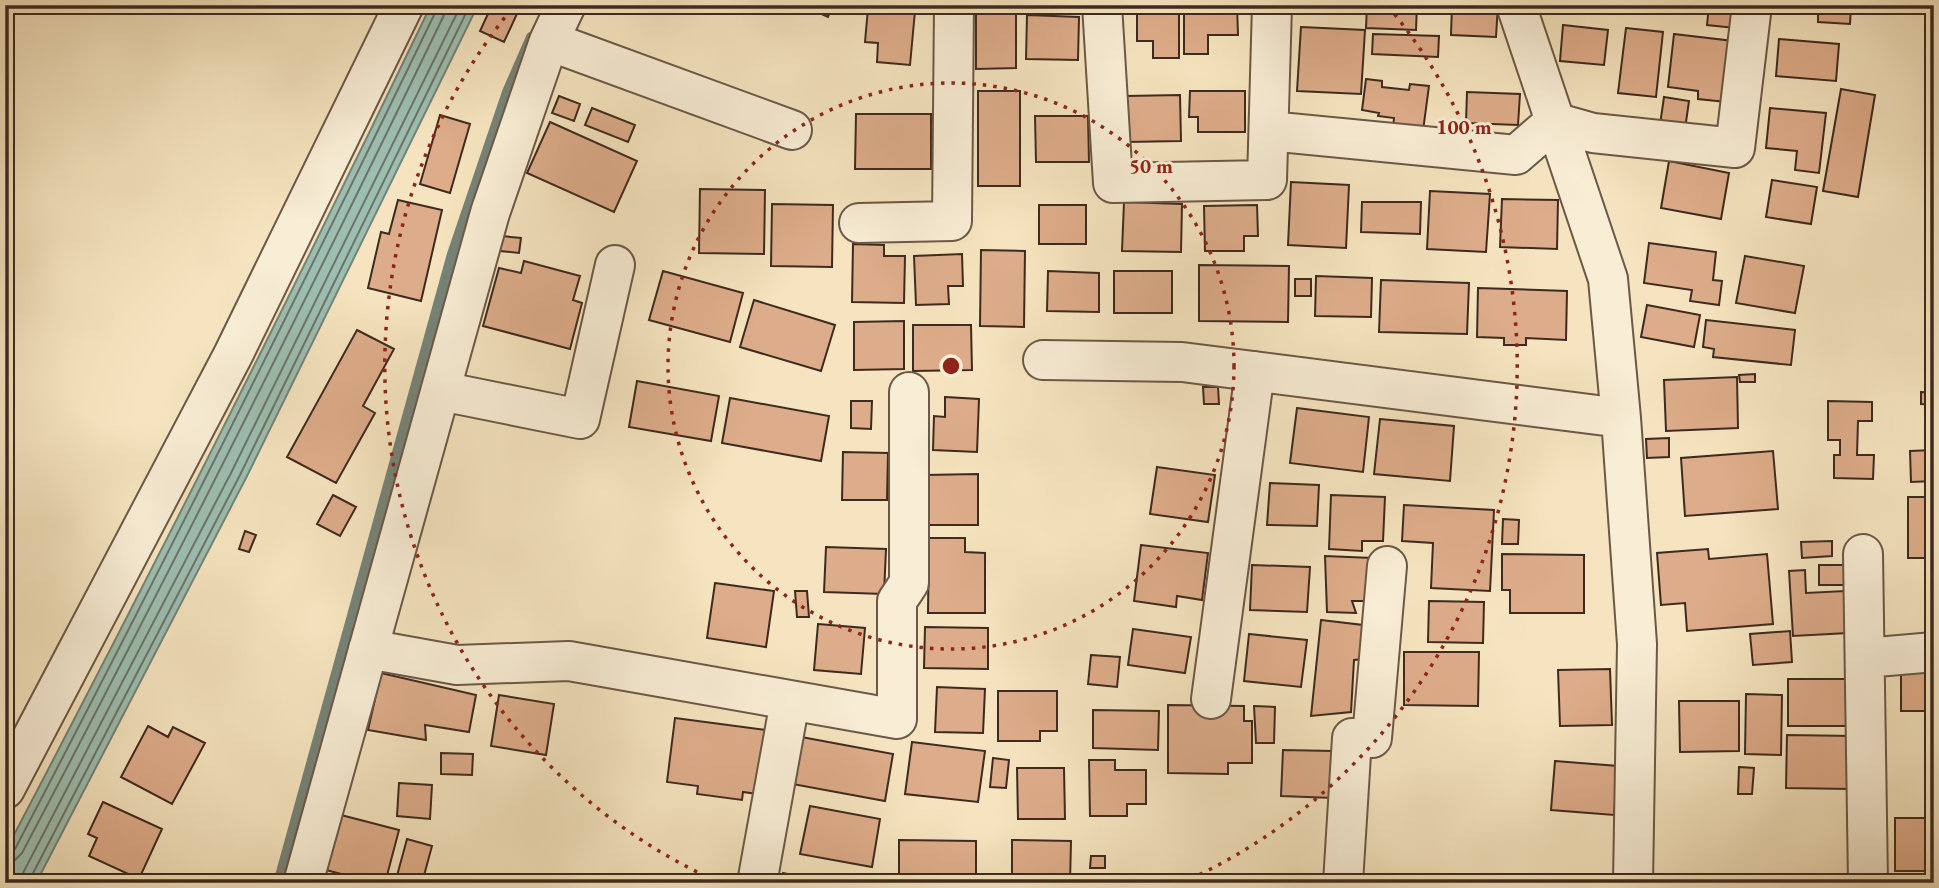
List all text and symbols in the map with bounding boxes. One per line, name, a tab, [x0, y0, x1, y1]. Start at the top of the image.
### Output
text: 100 m	[1436, 113, 1492, 140]
text: 50 m	[1129, 152, 1173, 179]
centre of rings	[939, 354, 963, 378]

